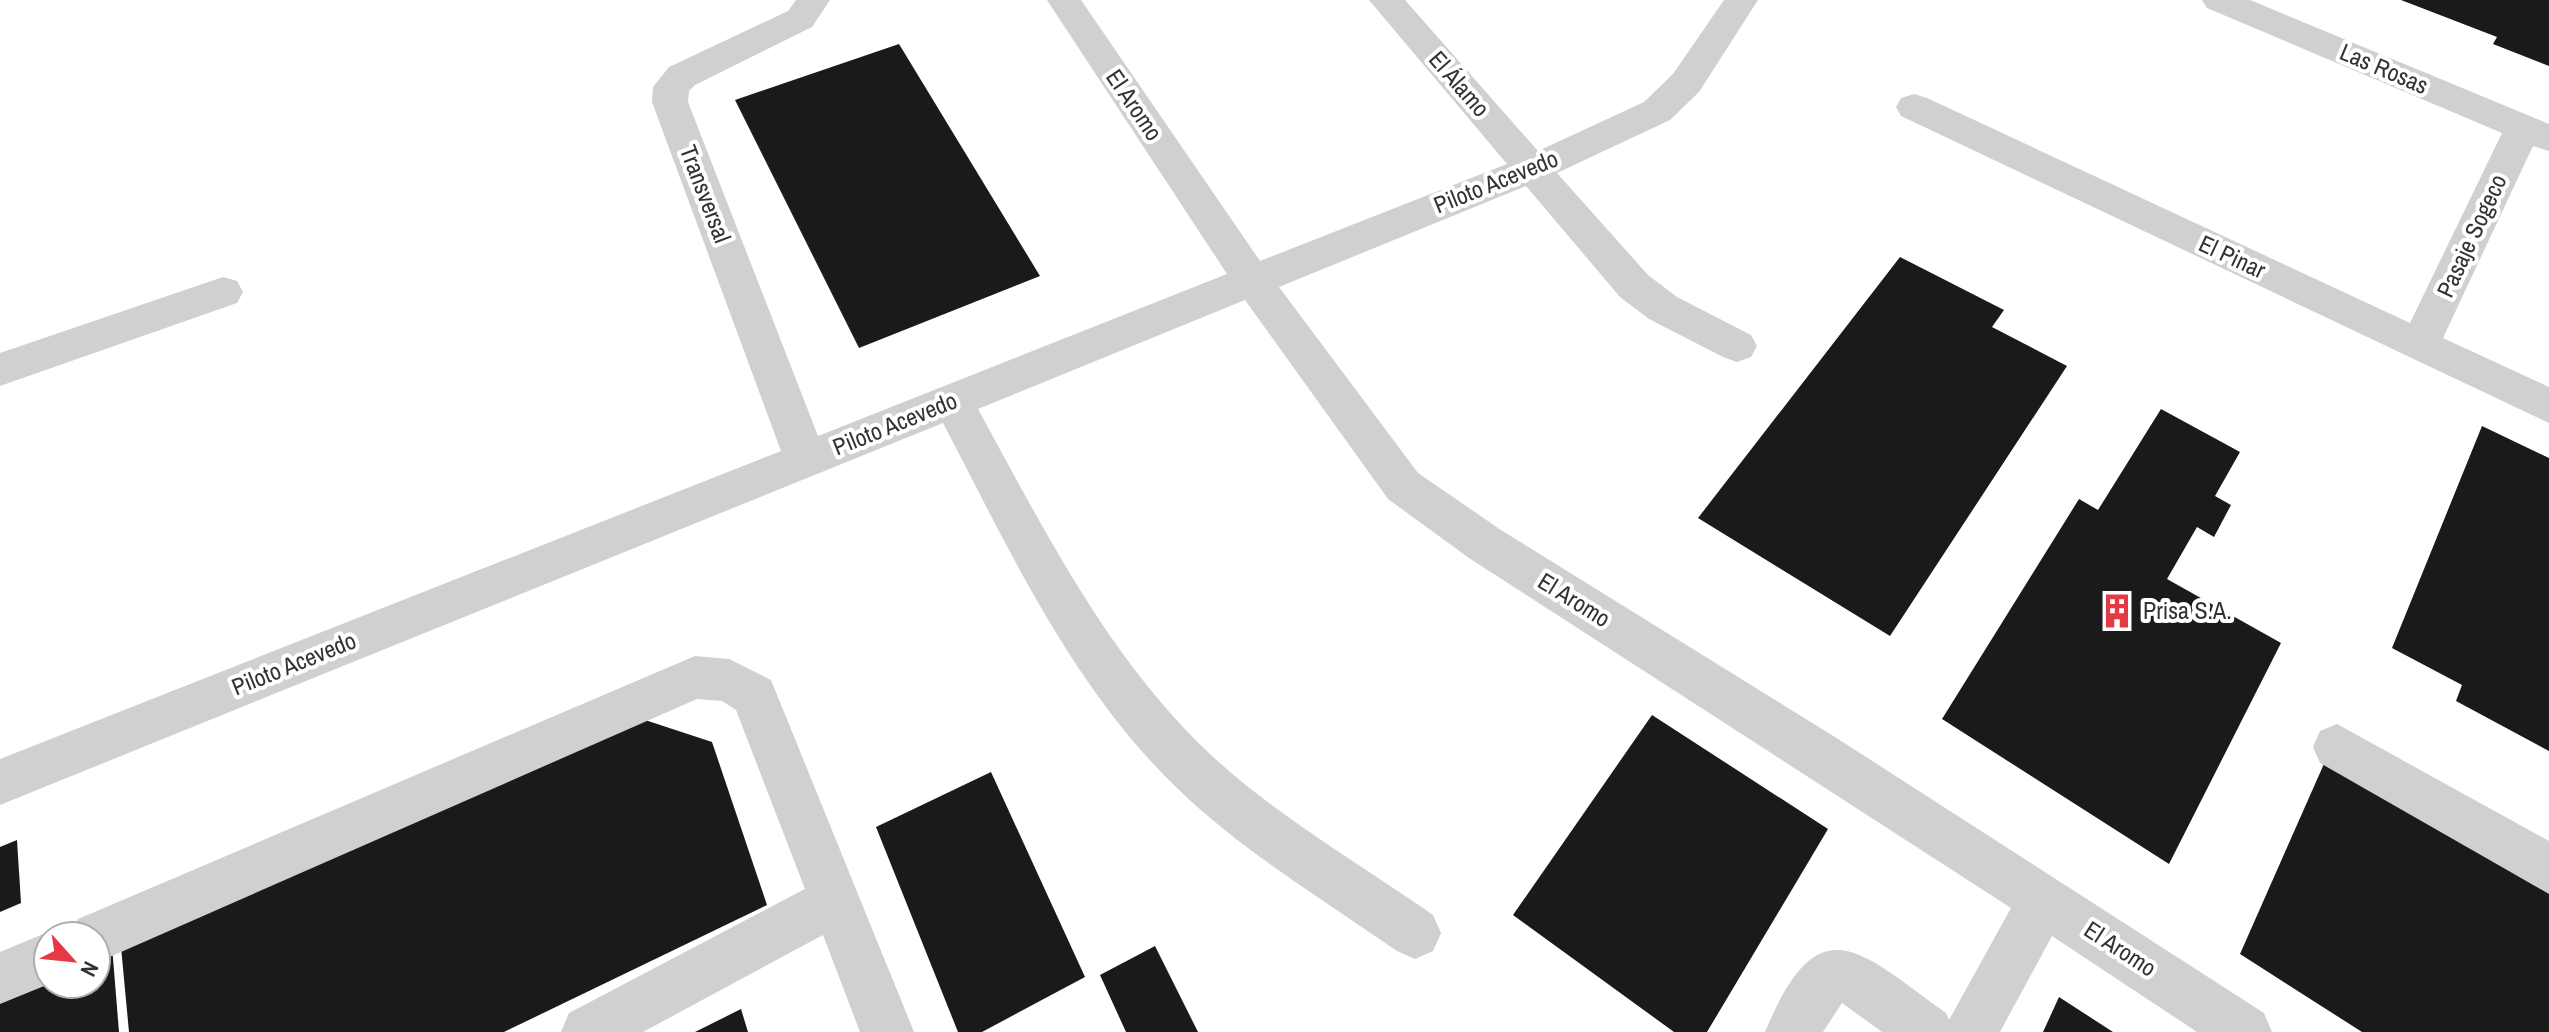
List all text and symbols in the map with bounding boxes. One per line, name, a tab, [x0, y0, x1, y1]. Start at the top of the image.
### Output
street label: Las Rosas	[2335, 35, 2433, 101]
street label: El Álamo	[1422, 44, 1497, 123]
street label: El Aromo	[1099, 62, 1170, 146]
street label: Transversal	[673, 140, 739, 247]
street label: Piloto Acevedo	[1429, 142, 1562, 221]
street label: Pasaje Sogeco	[2429, 169, 2514, 302]
street label: El Pinar	[2194, 227, 2271, 286]
street label: Piloto Acevedo	[828, 384, 961, 463]
street label: El Aromo	[1532, 564, 1617, 634]
building icon: Prisa S.A.	[2098, 592, 2136, 630]
place label: Prisa S.A.	[2143, 594, 2232, 626]
street label: Piloto Acevedo	[227, 624, 360, 703]
street label: El Aromo	[2078, 913, 2163, 983]
north arrow	[32, 920, 112, 1000]
text: N	[73, 956, 106, 982]

